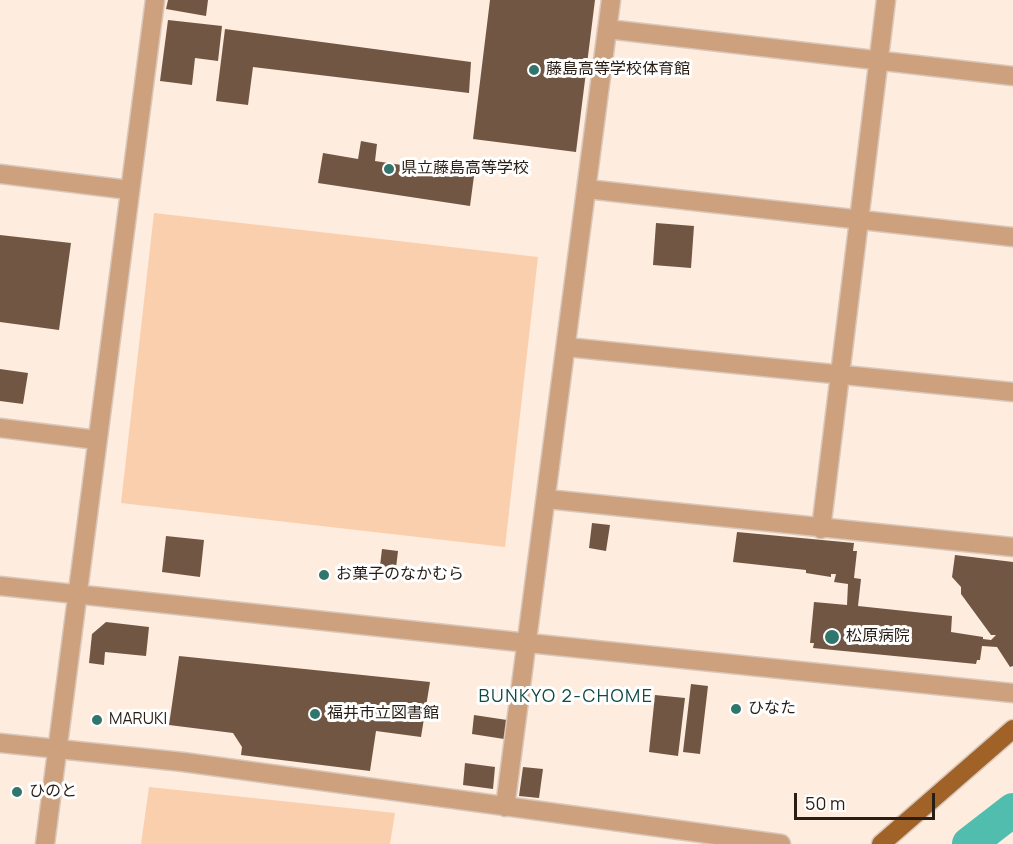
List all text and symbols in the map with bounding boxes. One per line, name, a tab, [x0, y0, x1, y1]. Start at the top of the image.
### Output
place label: 藤島高等学校体育館	[546, 60, 690, 80]
marker: 藤島高等学校体育館	[527, 63, 541, 77]
place label: 県立藤島高等学校	[401, 159, 529, 179]
marker: 県立藤島高等学校	[382, 162, 396, 176]
place label: お菓子のなかむら	[336, 565, 464, 585]
marker: お菓子のなかむら	[317, 568, 331, 582]
place label: 松原病院	[846, 627, 910, 647]
marker: 松原病院	[823, 628, 841, 646]
district label: BUNKYO 2-CHOME	[478, 686, 654, 708]
place label: ひなた	[748, 699, 796, 719]
marker: ひなた	[729, 702, 743, 716]
place label: 福井市立図書館	[327, 704, 439, 724]
marker: 福井市立図書館	[308, 707, 322, 721]
place label: MARUKI	[109, 710, 167, 730]
marker: MARUKI	[90, 713, 104, 727]
scale bar	[797, 781, 938, 819]
place label: ひのと	[29, 782, 77, 802]
marker: ひのと	[10, 785, 24, 799]
text: 50 m	[805, 791, 845, 815]

